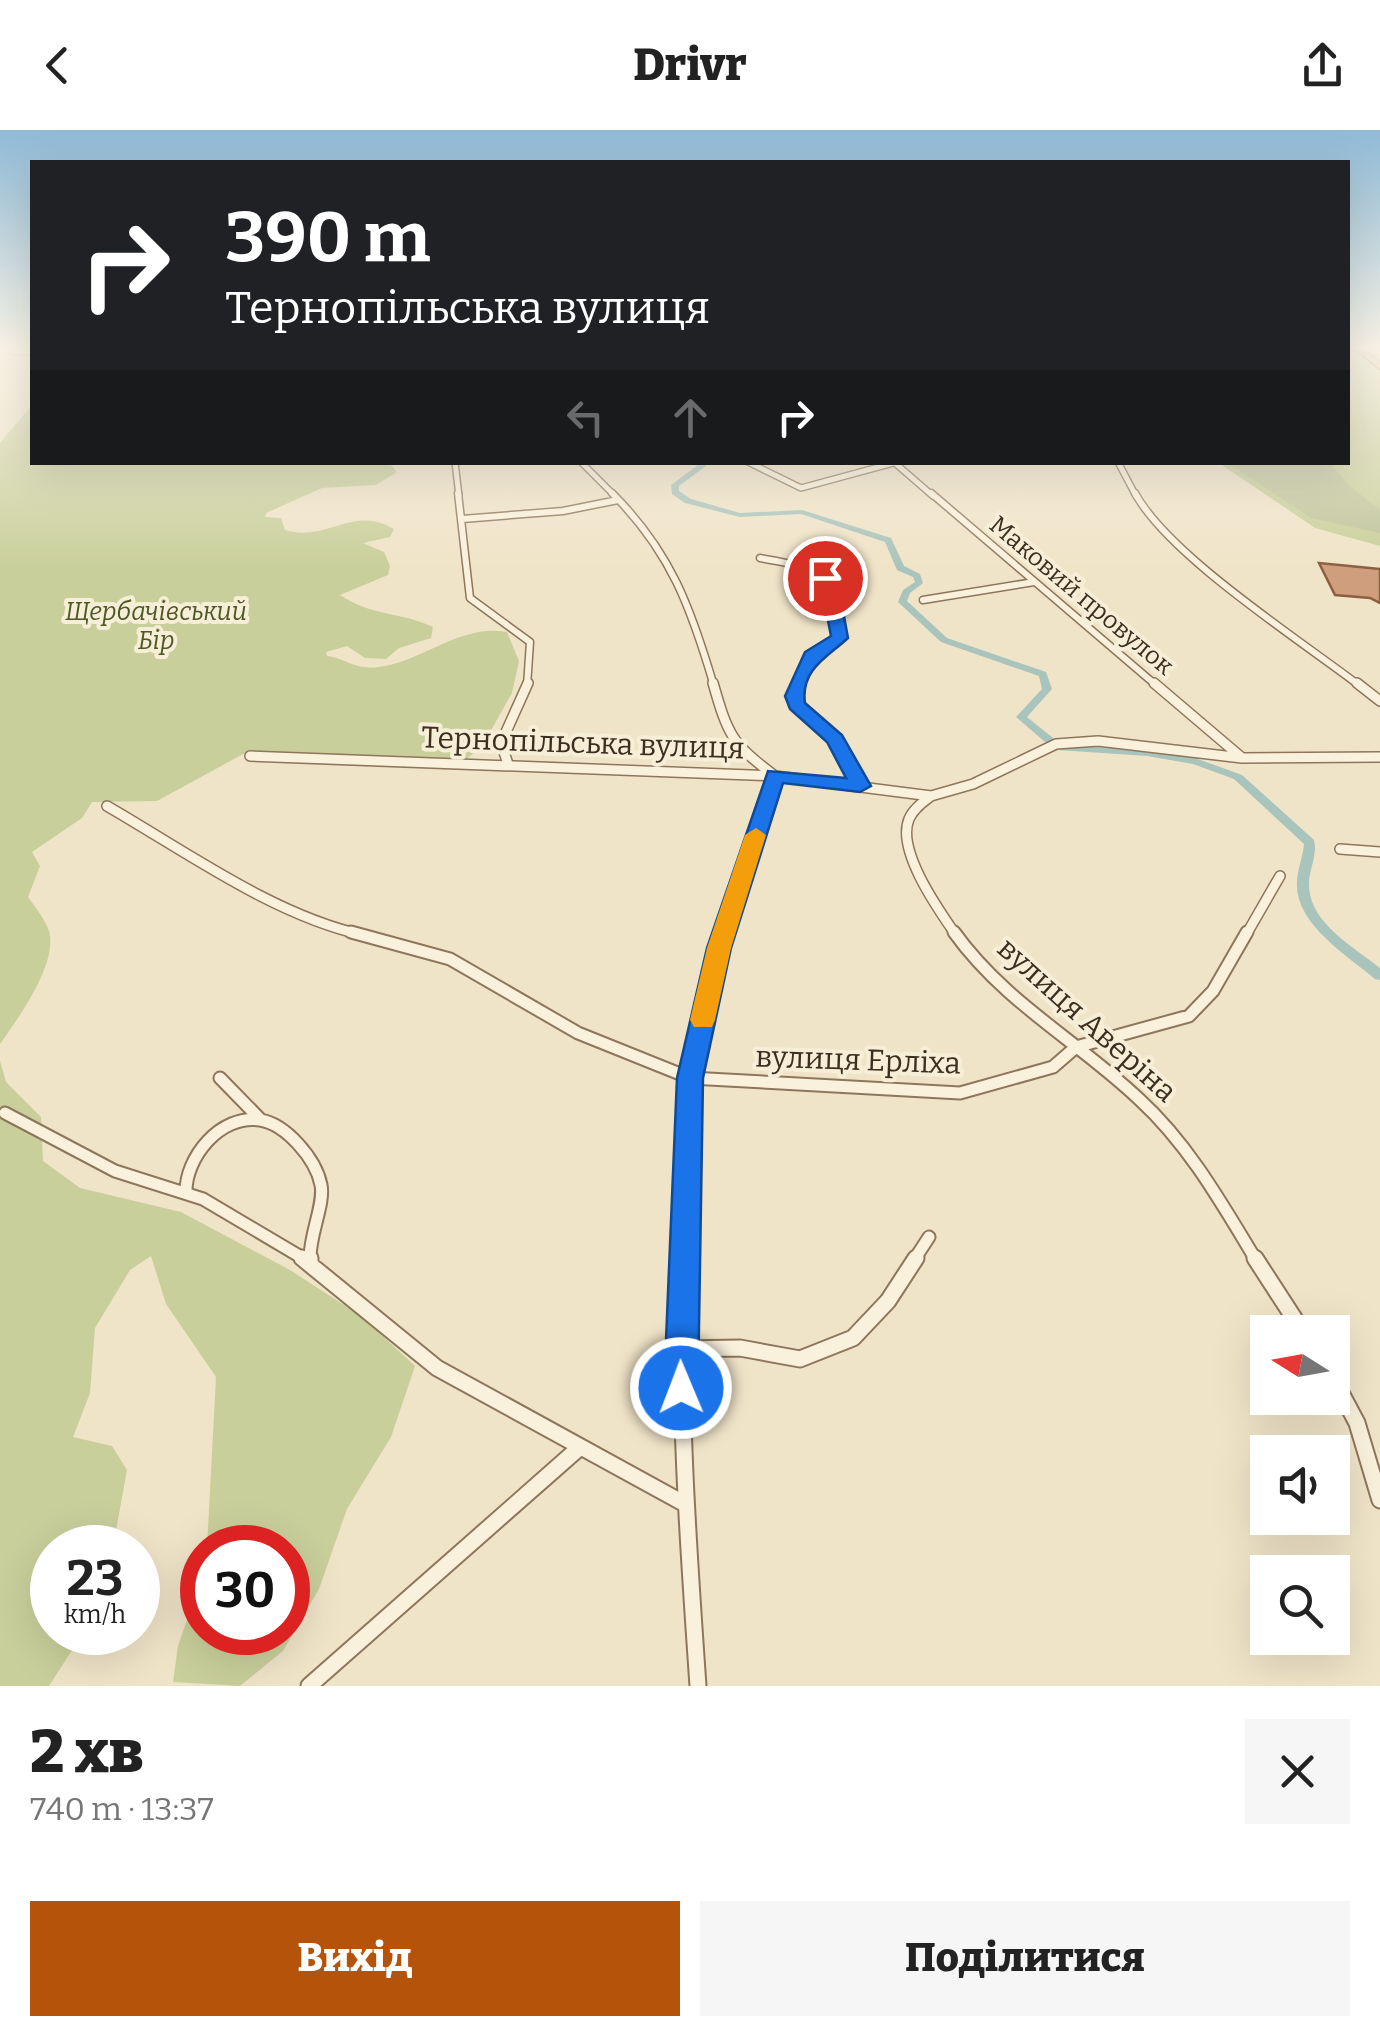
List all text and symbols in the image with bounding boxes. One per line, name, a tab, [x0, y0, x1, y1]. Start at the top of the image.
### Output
icon: back	[30, 38, 85, 93]
text: Drivr	[633, 38, 747, 92]
icon: share	[1295, 38, 1350, 93]
text: 390 m	[225, 196, 431, 280]
icon: right	[60, 200, 190, 330]
text: Тернопільська вулиця	[225, 281, 710, 335]
icon: left	[558, 390, 613, 445]
icon: ahead	[663, 390, 718, 445]
icon: right	[768, 390, 823, 445]
street label: Маковий провулок	[983, 510, 1180, 682]
pin	[783, 536, 868, 621]
icon: arrive	[798, 551, 853, 606]
park label: Щербачівський Бір	[65, 597, 247, 656]
street label: Тернопільська вулиця	[421, 719, 745, 767]
street label: вулиця Аверіна	[990, 930, 1184, 1110]
street label: вулиця Ерліха	[755, 1038, 961, 1082]
north arrow	[1250, 1315, 1350, 1415]
map controls	[1250, 1315, 1350, 1655]
position arrow	[629, 1336, 733, 1440]
button: sound	[1250, 1435, 1350, 1535]
speed limit sign: 30	[180, 1525, 310, 1655]
text: 23	[67, 1548, 123, 1608]
button: search	[1250, 1555, 1350, 1655]
text: km/h	[64, 1600, 126, 1630]
text: 2 хв	[30, 1716, 143, 1788]
button: close	[1245, 1719, 1350, 1824]
text: 740 m · 13:37	[30, 1790, 214, 1828]
button: Вихід	[30, 1901, 680, 2016]
button: Поділитися	[700, 1901, 1350, 2016]

